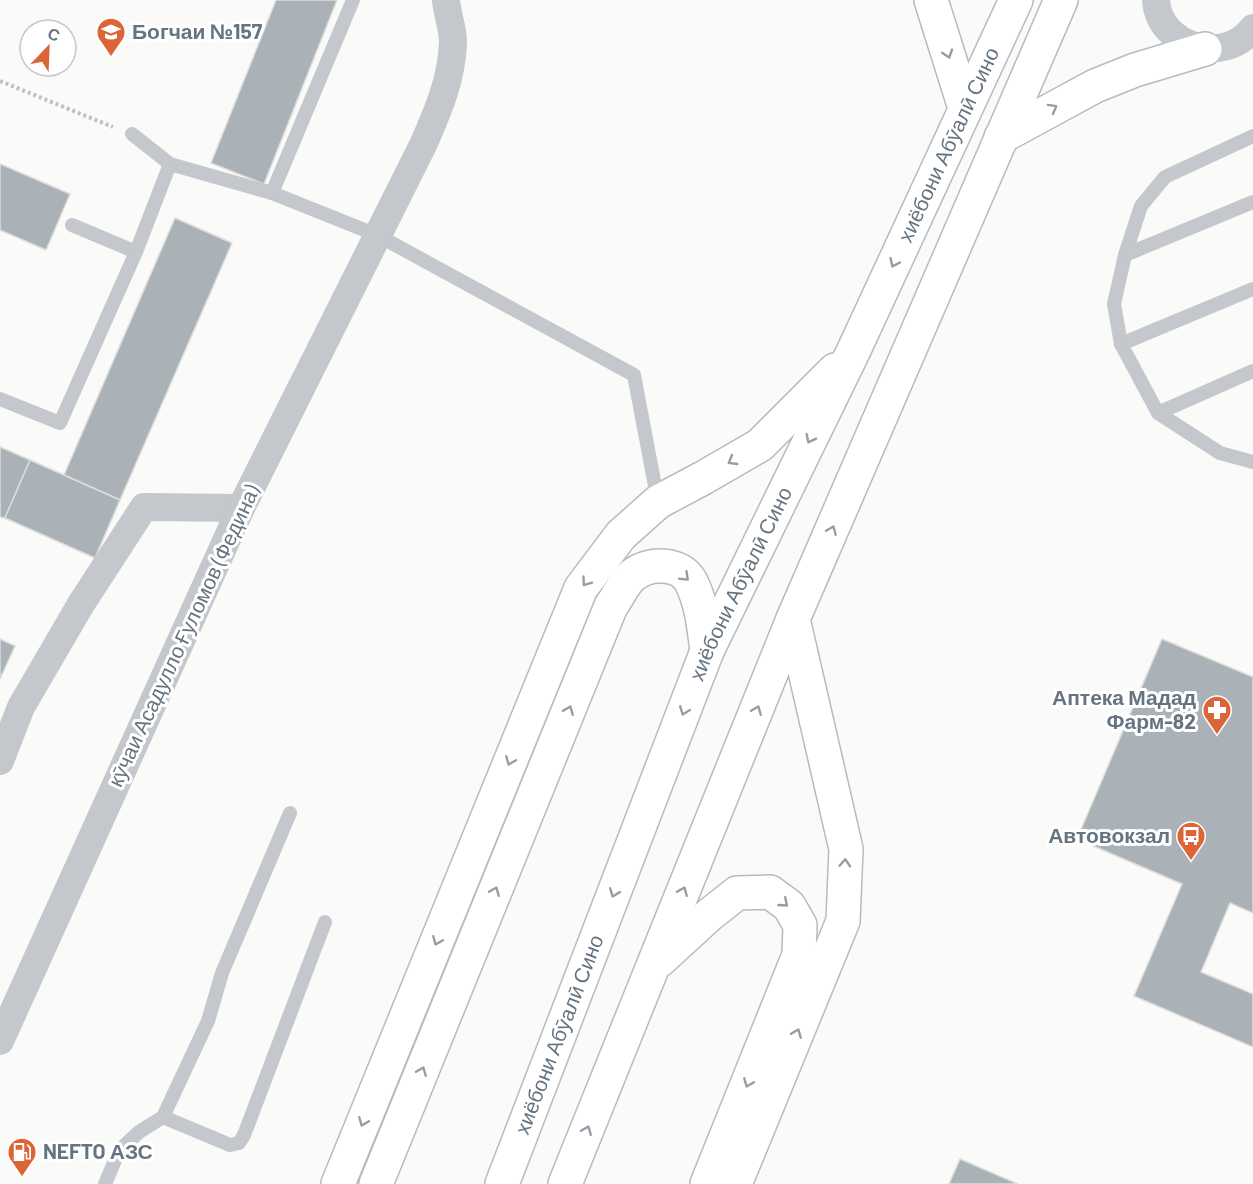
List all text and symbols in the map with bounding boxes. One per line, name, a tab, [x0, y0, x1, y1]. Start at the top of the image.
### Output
school or university icon: Богчаи №157	[95, 16, 127, 58]
north arrow	[18, 18, 78, 78]
place label: Богчаи №157	[132, 18, 263, 43]
text: С	[45, 23, 63, 45]
street label: хиёбони Абӯалӣ Сино	[892, 43, 1003, 246]
one-way arrow	[941, 48, 953, 59]
one-way arrow	[1046, 104, 1057, 115]
one-way arrow	[889, 256, 901, 267]
one-way arrow	[806, 432, 818, 443]
one-way arrow	[728, 454, 738, 465]
street label: кӯчаи Асадулло Ғуломов (Федина)	[102, 480, 264, 790]
street label: хиёбони Абӯалӣ Сино	[683, 482, 796, 684]
one-way arrow	[825, 525, 837, 536]
one-way arrow	[678, 571, 689, 581]
one-way arrow	[582, 575, 593, 586]
place label: Аптека Мадад Фарм-82	[1052, 684, 1196, 733]
pharmacy icon: Аптека Мадад Фарм-82	[1201, 694, 1233, 736]
one-way arrow	[562, 705, 574, 716]
one-way arrow	[679, 705, 692, 716]
one-way arrow	[749, 705, 762, 716]
one-way arrow	[505, 755, 517, 766]
bus stop icon: Автовокзал	[1175, 820, 1207, 862]
place label: Автовокзал	[1048, 822, 1170, 847]
one-way arrow	[839, 858, 852, 867]
one-way arrow	[488, 886, 500, 897]
one-way arrow	[676, 886, 689, 896]
one-way arrow	[609, 887, 622, 898]
one-way arrow	[777, 896, 788, 907]
street label: хиёбони Абӯалӣ Сино	[508, 931, 608, 1137]
one-way arrow	[432, 935, 444, 946]
one-way arrow	[790, 1028, 802, 1039]
one-way arrow	[415, 1067, 427, 1078]
one-way arrow	[743, 1076, 755, 1087]
one-way arrow	[358, 1116, 370, 1127]
one-way arrow	[580, 1125, 592, 1136]
fuel station icon: NEFTO АЗС	[6, 1136, 38, 1178]
place label: NEFTO АЗС	[43, 1138, 153, 1163]

